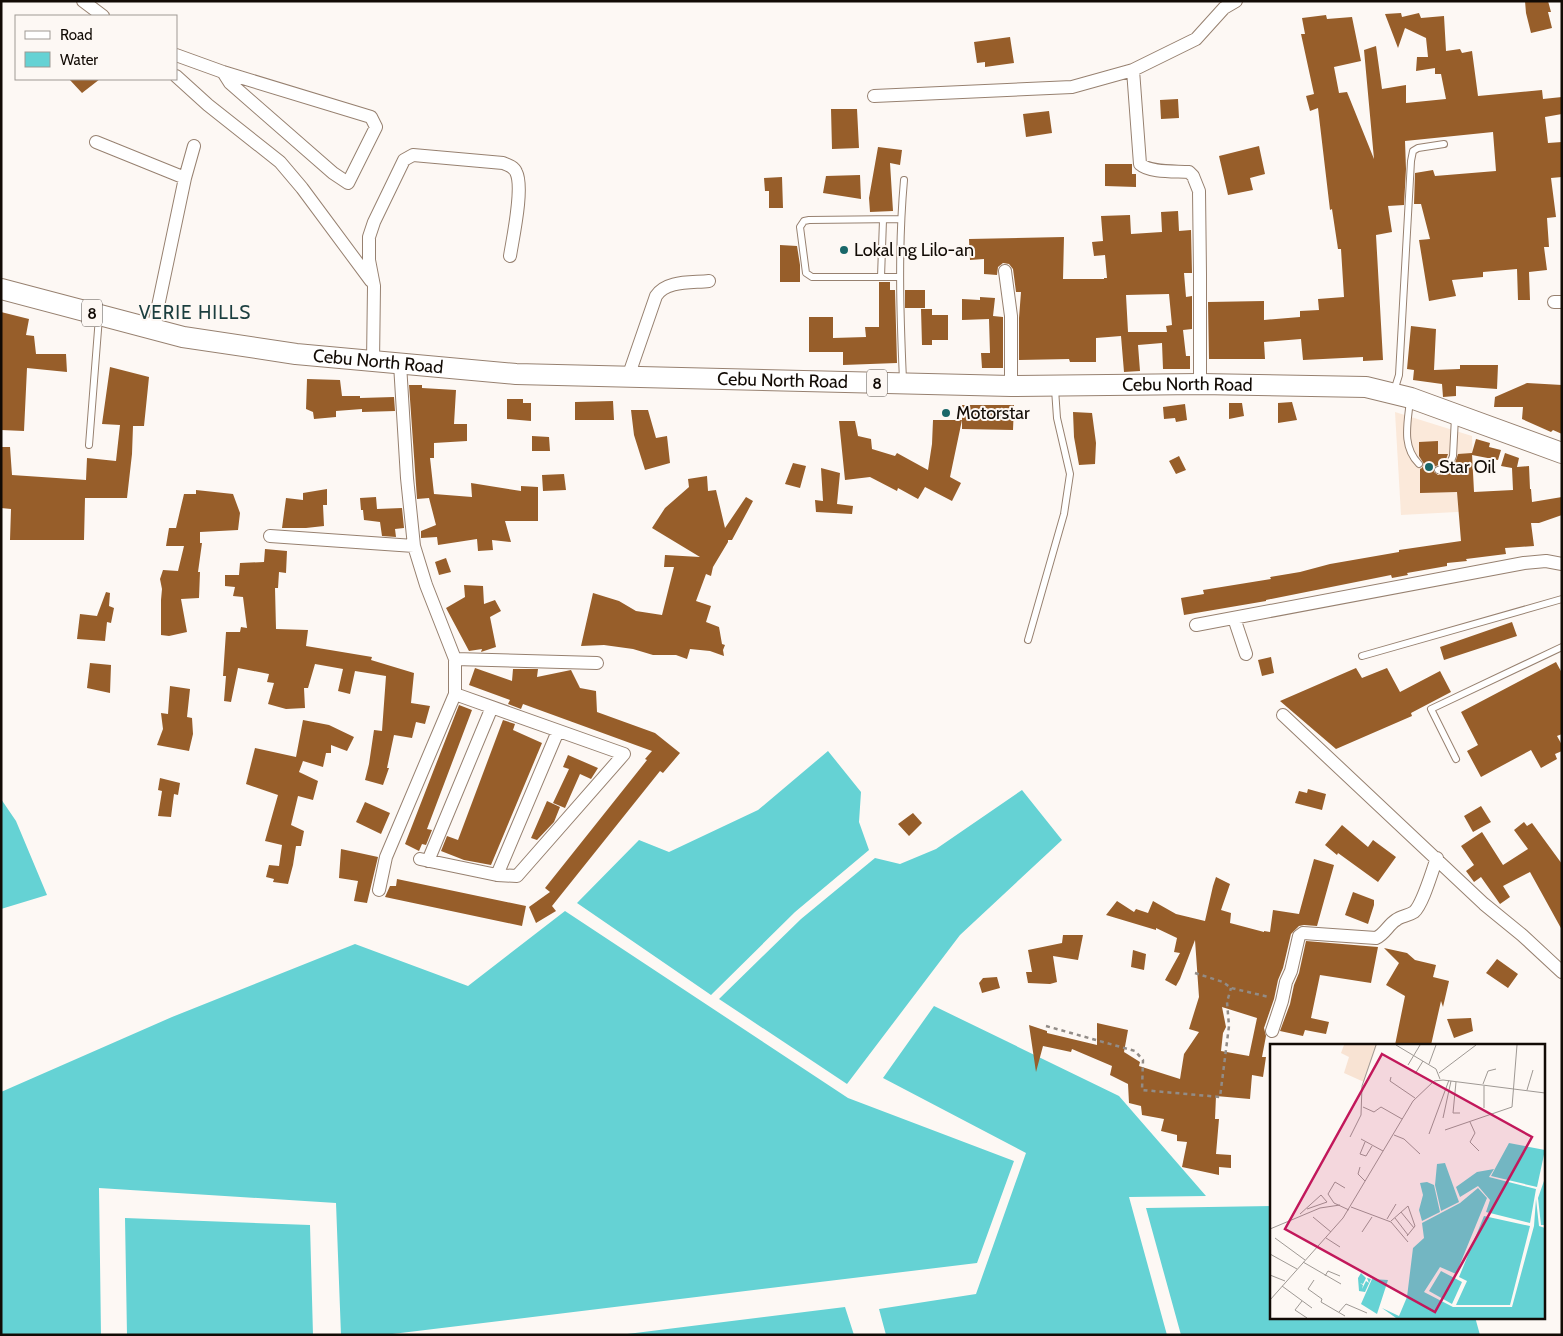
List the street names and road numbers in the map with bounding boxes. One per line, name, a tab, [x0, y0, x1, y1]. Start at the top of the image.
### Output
road number: 8	[82, 300, 102, 326]
street label: Cebu North Road	[312, 345, 444, 378]
street label: Cebu North Road	[717, 368, 848, 393]
road number: 8	[867, 369, 887, 396]
street label: Cebu North Road	[1122, 373, 1253, 396]

